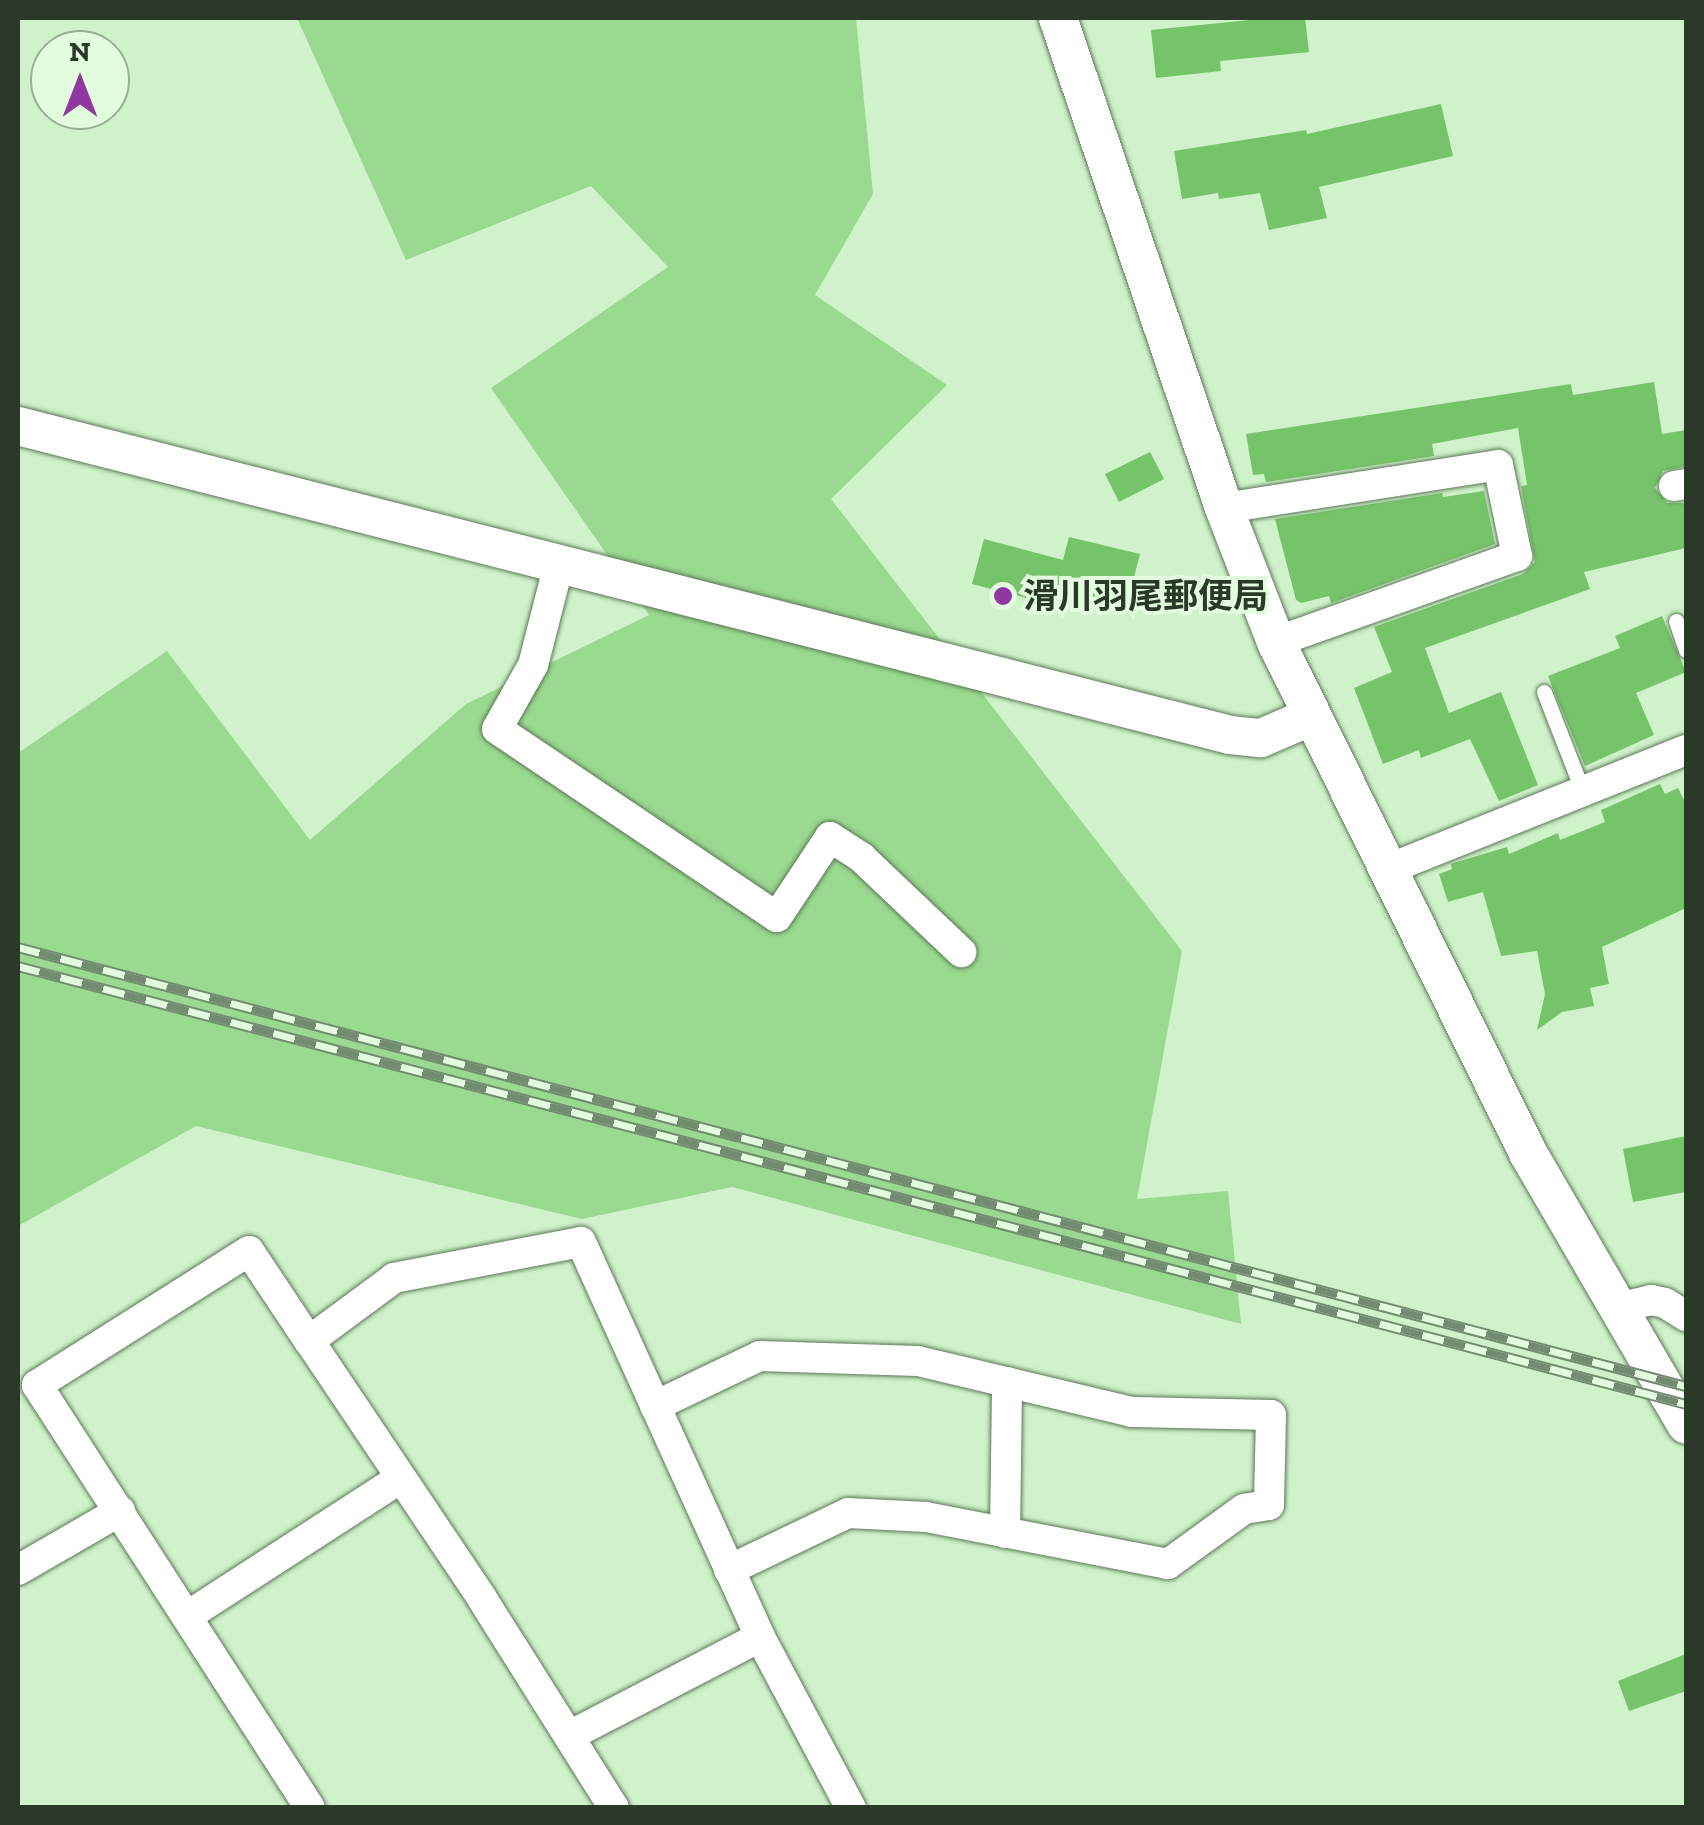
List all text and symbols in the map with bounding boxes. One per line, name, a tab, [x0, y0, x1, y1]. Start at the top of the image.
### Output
north arrow	[30, 30, 130, 130]
text: N	[69, 35, 91, 68]
place label: 滑川羽尾郵便局	[1023, 575, 1268, 617]
marker: 滑川羽尾郵便局	[992, 585, 1014, 607]

